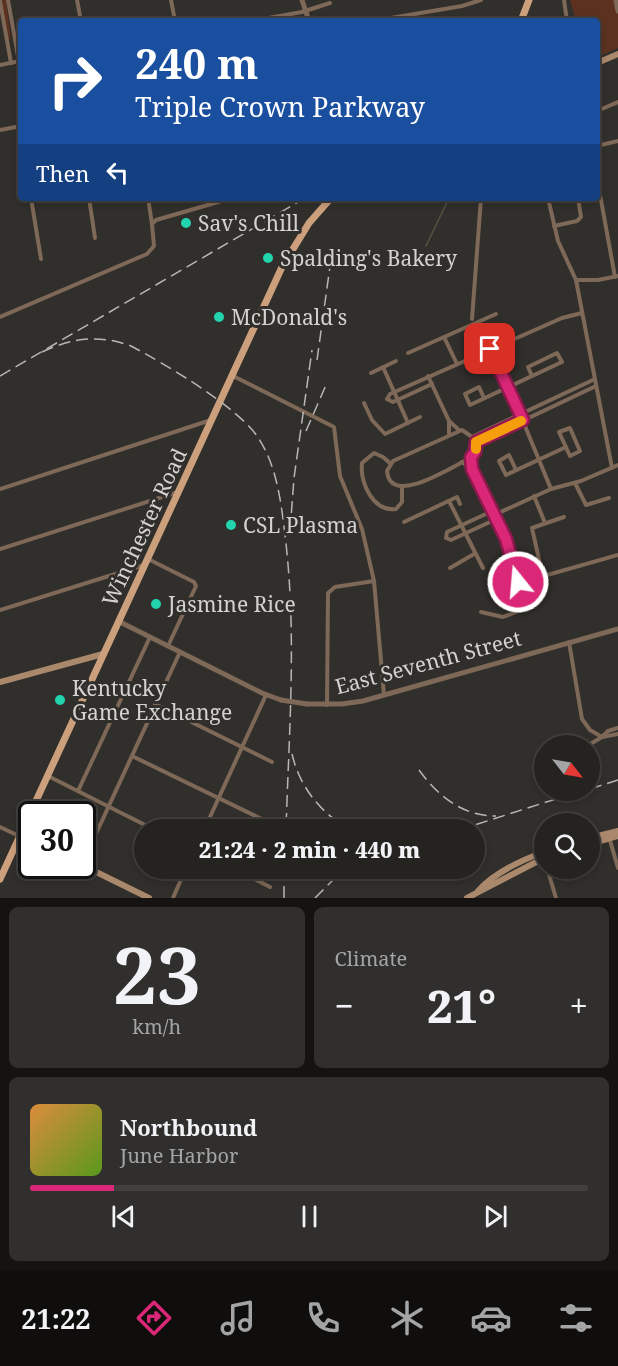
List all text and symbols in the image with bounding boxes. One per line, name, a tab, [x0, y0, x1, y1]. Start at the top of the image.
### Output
text: 240 m	[135, 34, 259, 91]
icon: right	[36, 42, 114, 120]
text: Triple Crown Parkway	[135, 88, 425, 125]
icon: left	[101, 156, 134, 189]
text: Then	[36, 158, 89, 188]
place label: Sav's Chill	[198, 209, 299, 237]
marker: Sav's Chill	[179, 216, 193, 230]
place label: Spalding's Bakery	[280, 244, 457, 272]
marker: Spalding's Bakery	[261, 251, 275, 265]
place label: McDonald's	[231, 303, 347, 331]
marker: McDonald's	[212, 310, 226, 324]
pin	[464, 323, 515, 374]
icon: arrive	[473, 332, 506, 365]
street label: Winchester Road	[95, 443, 193, 611]
place label: CSL Plasma	[243, 511, 358, 539]
marker: CSL Plasma	[224, 518, 238, 532]
position arrow	[486, 550, 550, 614]
place label: Jasmine Rice	[167, 590, 296, 618]
marker: Jasmine Rice	[149, 597, 163, 611]
street label: East Seventh Street	[332, 624, 524, 700]
place label: Kentucky Game Exchange	[72, 674, 232, 726]
marker: Kentucky Game Exchange	[53, 693, 67, 707]
north arrow	[534, 735, 600, 801]
map controls	[534, 735, 600, 879]
speed limit sign: 30	[18, 801, 96, 879]
button: search	[534, 813, 600, 879]
text: 21:24 · 2 min · 440 m	[199, 834, 420, 864]
text: 23	[113, 921, 201, 1027]
text: Climate	[335, 945, 407, 972]
text: 21°	[427, 975, 496, 1036]
text: −	[335, 983, 354, 1028]
text: +	[570, 983, 588, 1028]
text: km/h	[132, 1013, 181, 1040]
text: Northbound	[120, 1112, 257, 1142]
text: June Harbor	[120, 1142, 238, 1169]
icon: previous	[107, 1200, 140, 1233]
icon: pause	[293, 1200, 326, 1233]
icon: next	[479, 1200, 512, 1233]
icon: directions	[133, 1297, 175, 1339]
icon: music	[217, 1297, 259, 1339]
icon: phone	[302, 1297, 344, 1339]
icon: climate	[386, 1297, 428, 1339]
icon: car	[470, 1297, 512, 1339]
icon: filters	[555, 1297, 597, 1339]
text: 21:22	[21, 1300, 90, 1337]

